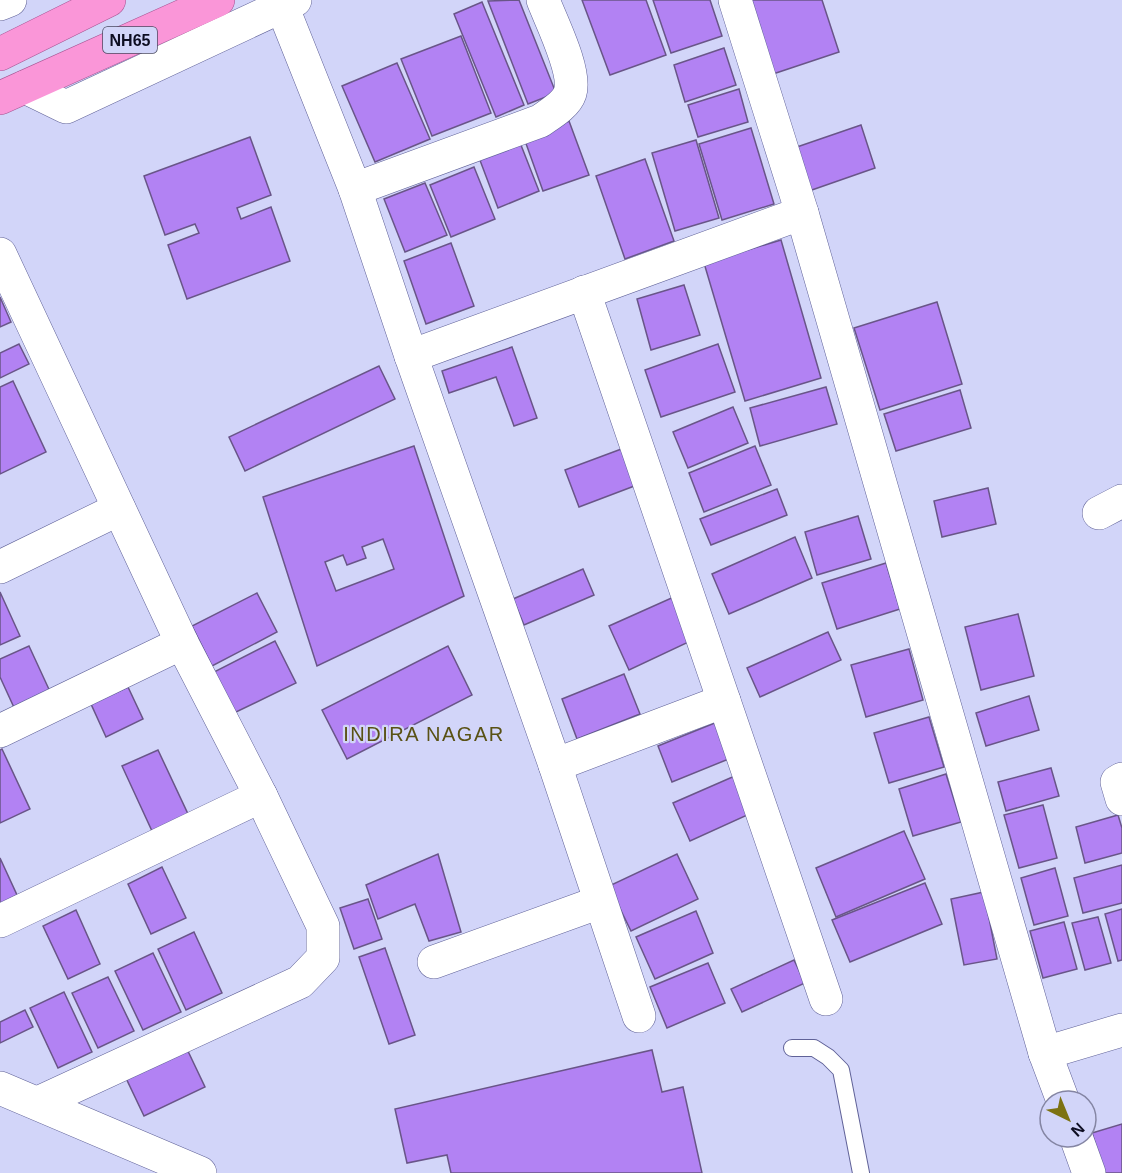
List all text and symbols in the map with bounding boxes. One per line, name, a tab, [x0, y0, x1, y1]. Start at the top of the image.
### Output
road number: NH65	[103, 27, 157, 53]
district label: INDIRA NAGAR	[343, 723, 505, 745]
north arrow	[1038, 1089, 1098, 1149]
text: N	[1068, 1119, 1088, 1140]

